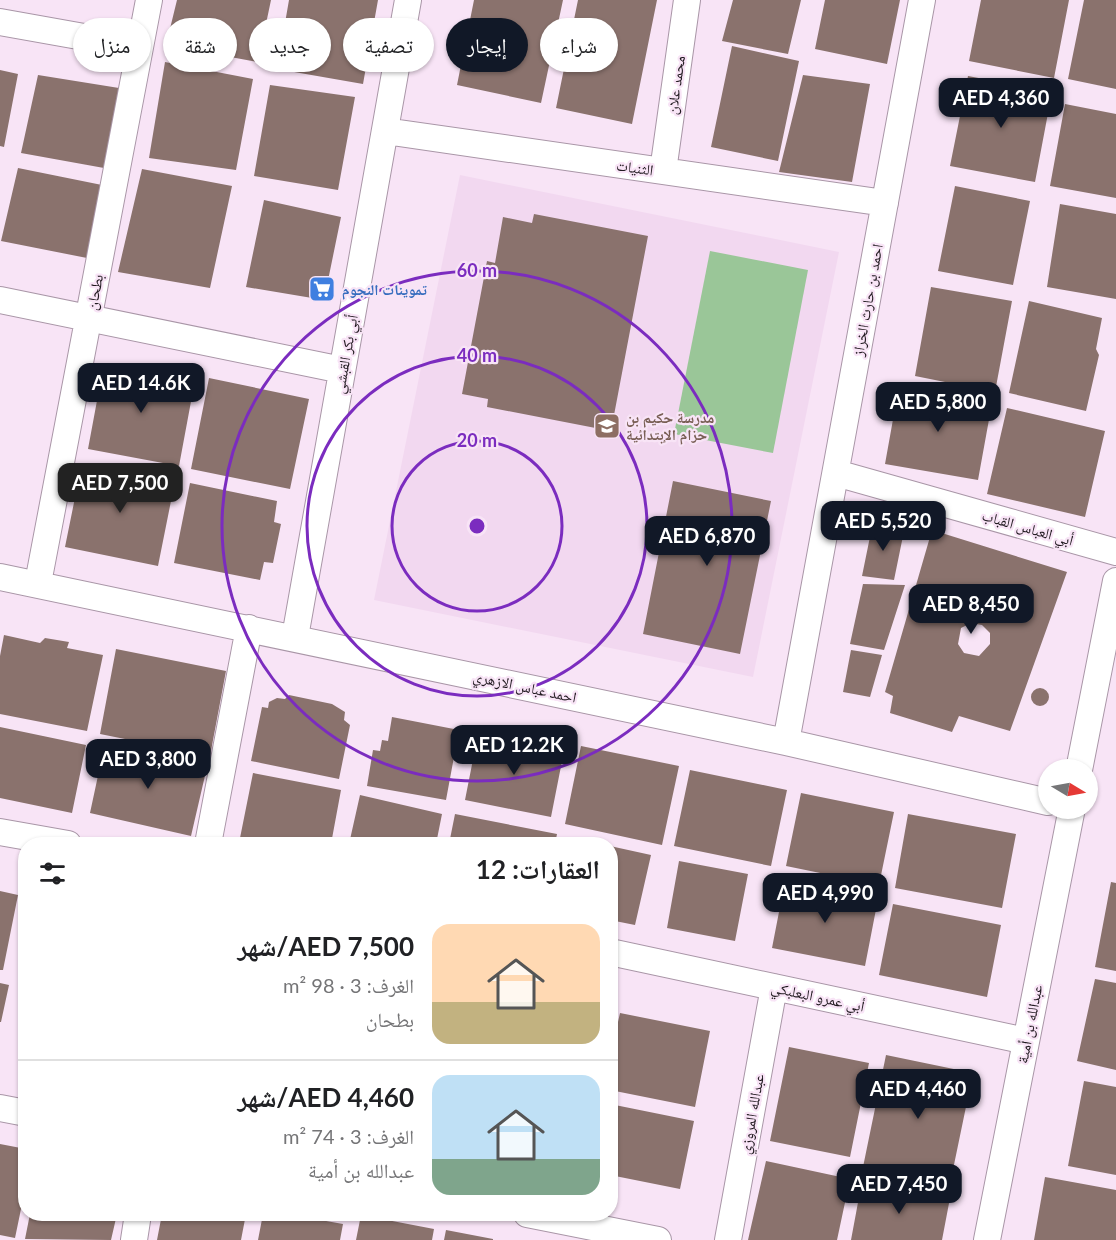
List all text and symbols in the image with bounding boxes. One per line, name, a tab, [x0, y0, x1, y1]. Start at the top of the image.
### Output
chip: منزل	[73, 18, 151, 72]
chip: شقة	[163, 18, 237, 72]
chip: جديد	[249, 18, 331, 72]
chip: تصفية	[343, 18, 434, 72]
chip: إيجار	[446, 18, 528, 72]
chip: شراء	[540, 18, 618, 72]
street label: محمد علان	[662, 54, 690, 116]
pin: AED 4,360	[932, 78, 1070, 129]
text: AED 4,360	[953, 85, 1049, 109]
street label: الثنيات	[615, 155, 655, 179]
street label: احمد بن حارث الخراز	[848, 242, 888, 359]
text: 60 m	[457, 259, 497, 281]
street label: بطحان	[82, 273, 108, 312]
supermarket icon: تموينات النجوم	[307, 274, 337, 304]
place label: تموينات النجوم	[342, 280, 427, 300]
street label: أبي بكر القبشي	[329, 313, 365, 396]
text: 40 m	[457, 344, 497, 366]
pin: AED 14.6K	[72, 363, 210, 414]
text: AED 14.6K	[92, 370, 190, 394]
pin: AED 5,800	[869, 382, 1007, 433]
text: AED 5,800	[890, 389, 986, 413]
place label: مدرسة حكيم بن حزام الإبتدائية	[626, 408, 714, 445]
school or university icon: مدرسة حكيم بن حزام الإبتدائية	[592, 411, 622, 441]
text: 20 m	[457, 429, 497, 451]
pin: AED 7,500	[51, 463, 189, 514]
text: AED 7,500	[72, 470, 168, 494]
pin: AED 5,520	[814, 501, 952, 552]
street label: أبي العباس القباب	[979, 505, 1076, 552]
text: AED 5,520	[835, 508, 931, 532]
centre of rings	[467, 516, 487, 536]
pin: AED 6,870	[638, 516, 776, 567]
text: AED 6,870	[659, 523, 755, 547]
pin: AED 8,450	[902, 584, 1040, 635]
text: AED 8,450	[923, 591, 1019, 615]
street label: احمد عباس الازهري	[471, 666, 578, 709]
pin: AED 12.2K	[445, 725, 583, 776]
text: AED 12.2K	[465, 732, 563, 756]
pin: AED 3,800	[79, 739, 217, 790]
text: AED 3,800	[100, 746, 196, 770]
north arrow	[1038, 759, 1098, 819]
map controls	[1038, 759, 1098, 819]
text: العقارات: 12	[476, 853, 600, 885]
icon: filters	[36, 857, 69, 890]
pin: AED 4,990	[756, 873, 894, 924]
text: AED 4,990	[777, 880, 873, 904]
text: AED 7,500/شهر	[238, 930, 414, 962]
icon: home	[480, 948, 552, 1020]
text: الغرف: 3 · 98 m²	[283, 973, 414, 997]
street label: أبي عمرو البعلبكي	[769, 977, 867, 1018]
street label: عبدالله بن أمية	[1013, 983, 1047, 1065]
text: بطحان	[366, 1007, 414, 1031]
pin: AED 4,460	[849, 1069, 987, 1120]
street label: عبدالله المروزي	[735, 1072, 771, 1156]
text: AED 4,460	[870, 1076, 966, 1100]
text: AED 4,460/شهر	[238, 1081, 414, 1113]
icon: home	[480, 1099, 552, 1171]
text: الغرف: 3 · 74 m²	[283, 1124, 414, 1148]
text: عبدالله بن أمية	[308, 1158, 414, 1182]
pin: AED 7,450	[830, 1164, 968, 1215]
text: AED 7,450	[851, 1171, 947, 1195]

